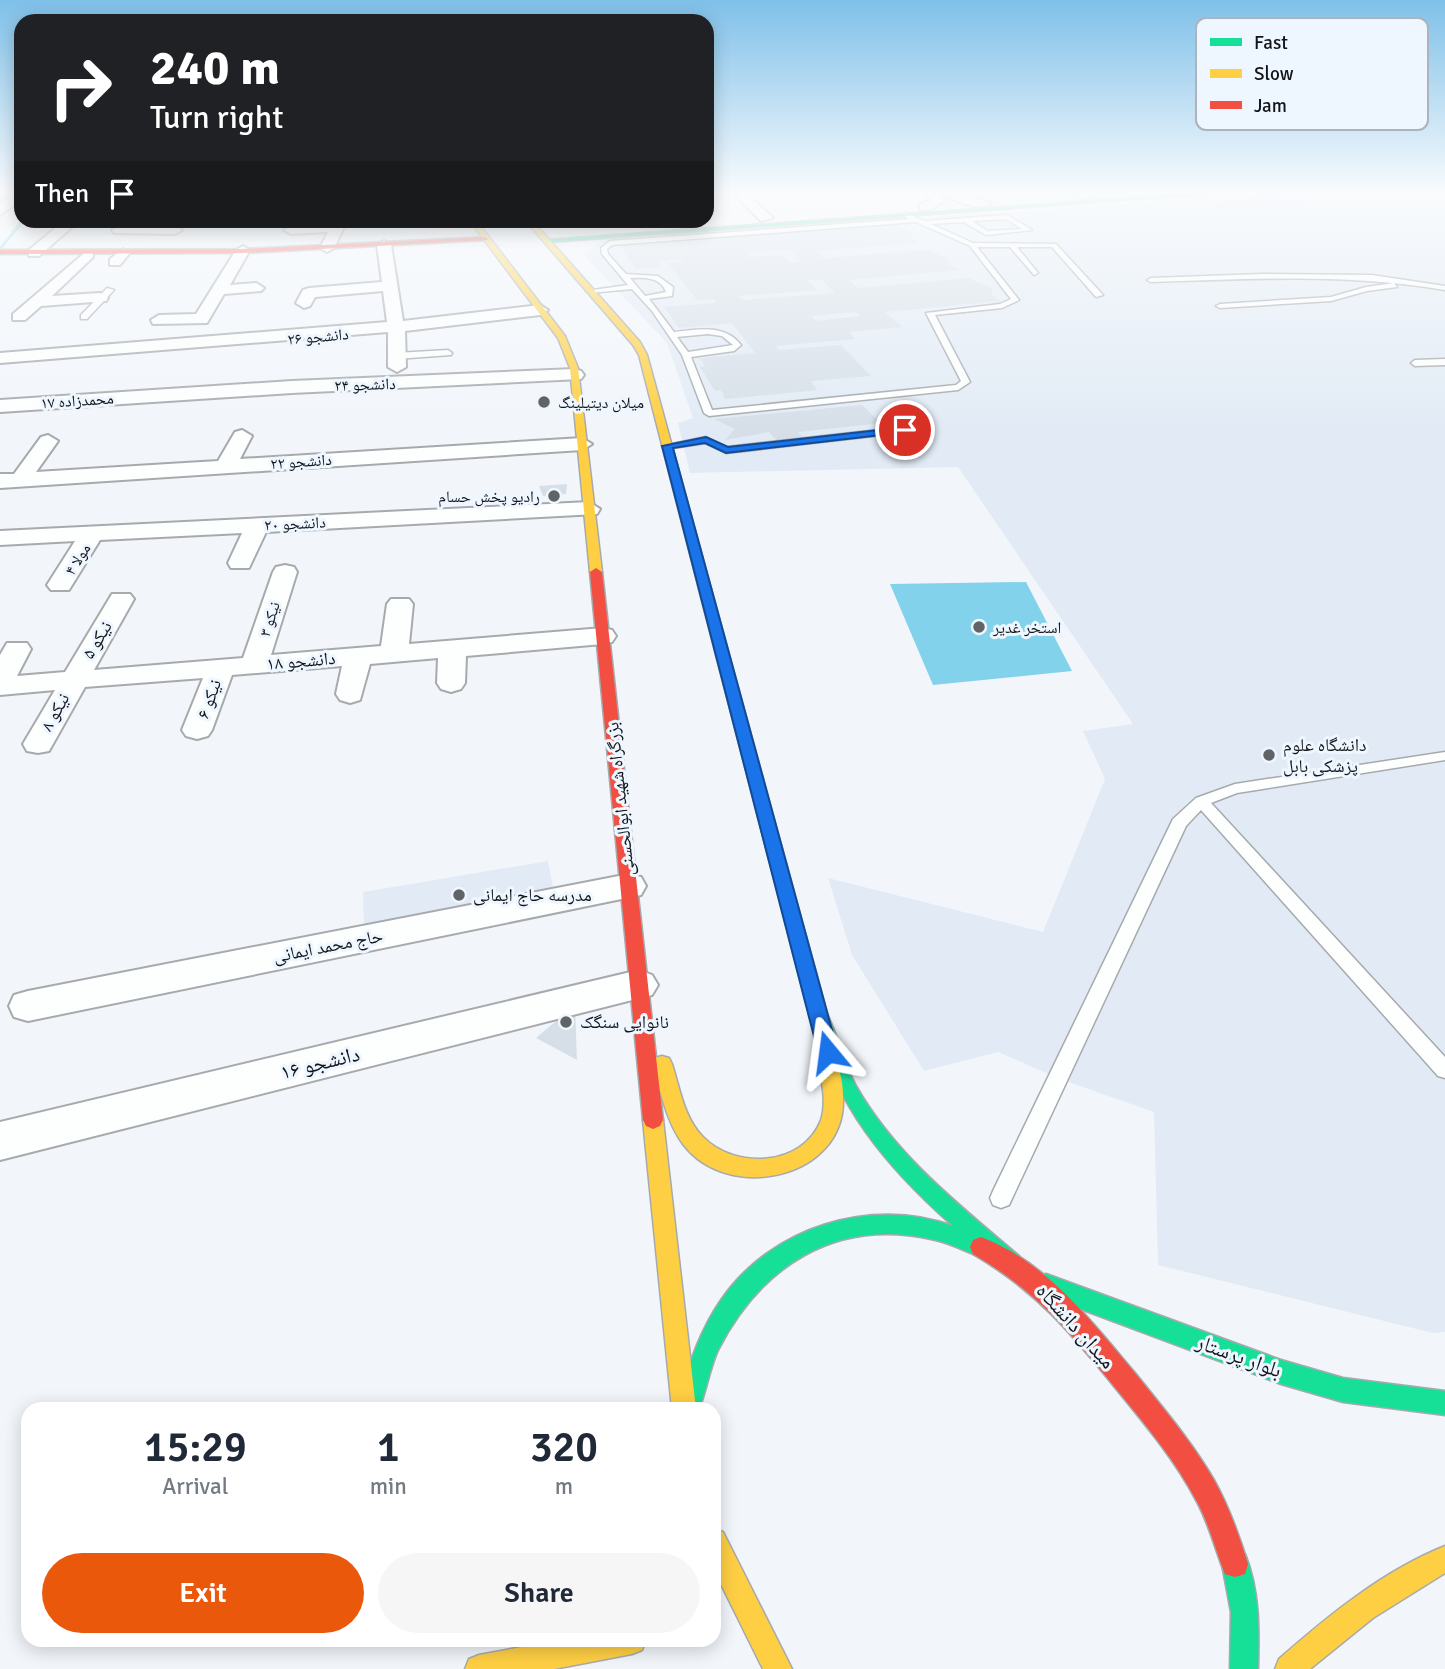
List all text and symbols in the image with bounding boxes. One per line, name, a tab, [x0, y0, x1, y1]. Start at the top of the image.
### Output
legend	[1196, 18, 1428, 130]
text: Fast	[1254, 31, 1288, 55]
text: 240 m	[150, 38, 280, 98]
icon: right	[35, 42, 126, 133]
text: Slow	[1254, 62, 1294, 86]
text: Jam	[1254, 94, 1287, 118]
text: Turn right	[150, 98, 283, 137]
icon: arrive	[103, 175, 141, 213]
text: Then	[35, 178, 89, 210]
street label: دانشجو ۲۶	[287, 324, 350, 350]
street label: دانشجو ۲۴	[334, 374, 396, 396]
street label: محمدزاده ۱۷	[40, 388, 114, 414]
place label: میلان دیتیلینگ	[558, 393, 644, 413]
marker: میلان دیتیلینگ	[536, 394, 552, 410]
pin	[875, 400, 935, 460]
icon: arrive	[886, 411, 924, 449]
street label: دانشجو ۲۲	[270, 450, 332, 474]
place label: رادیو پخش حسام	[438, 487, 540, 507]
marker: رادیو پخش حسام	[546, 488, 562, 504]
street label: دانشجو ۲۰	[264, 512, 326, 536]
street label: مولا ۴	[60, 540, 95, 579]
street label: نیکو ۳	[255, 599, 285, 639]
street label: نیکو ۵	[77, 617, 117, 663]
place label: استخر غدیر	[992, 618, 1061, 638]
marker: استخر غدیر	[971, 619, 987, 635]
street label: دانشجو ۱۸	[266, 647, 336, 675]
street label: نیکو ۶	[192, 676, 226, 722]
street label: نیکو ۸	[36, 689, 74, 735]
street label: بزرگراه شهید ابوالحسنی	[601, 721, 639, 877]
place label: دانشگاه علوم پزشکی بابل	[1283, 734, 1366, 777]
marker: دانشگاه علوم پزشکی بابل	[1261, 747, 1277, 763]
place label: مدرسه حاج ایمانی	[473, 884, 592, 907]
marker: مدرسه حاج ایمانی	[451, 887, 467, 903]
street label: حاج محمد ایمانی	[271, 925, 385, 968]
place label: نانوایی سنگک	[580, 1011, 669, 1033]
marker: نانوایی سنگک	[558, 1014, 574, 1030]
position arrow	[791, 1015, 865, 1089]
street label: دانشجو ۱۶	[278, 1041, 362, 1085]
street label: میدان دانشگاه	[1031, 1278, 1121, 1374]
street label: بلوار پرستار	[1192, 1328, 1285, 1383]
text: 15:29	[144, 1422, 247, 1473]
text: 1	[377, 1422, 400, 1473]
text: 320	[530, 1422, 598, 1473]
text: Arrival	[162, 1472, 228, 1501]
text: min	[370, 1472, 407, 1501]
text: m	[555, 1472, 573, 1501]
button: Exit	[42, 1553, 364, 1633]
button: Share	[378, 1553, 700, 1633]

